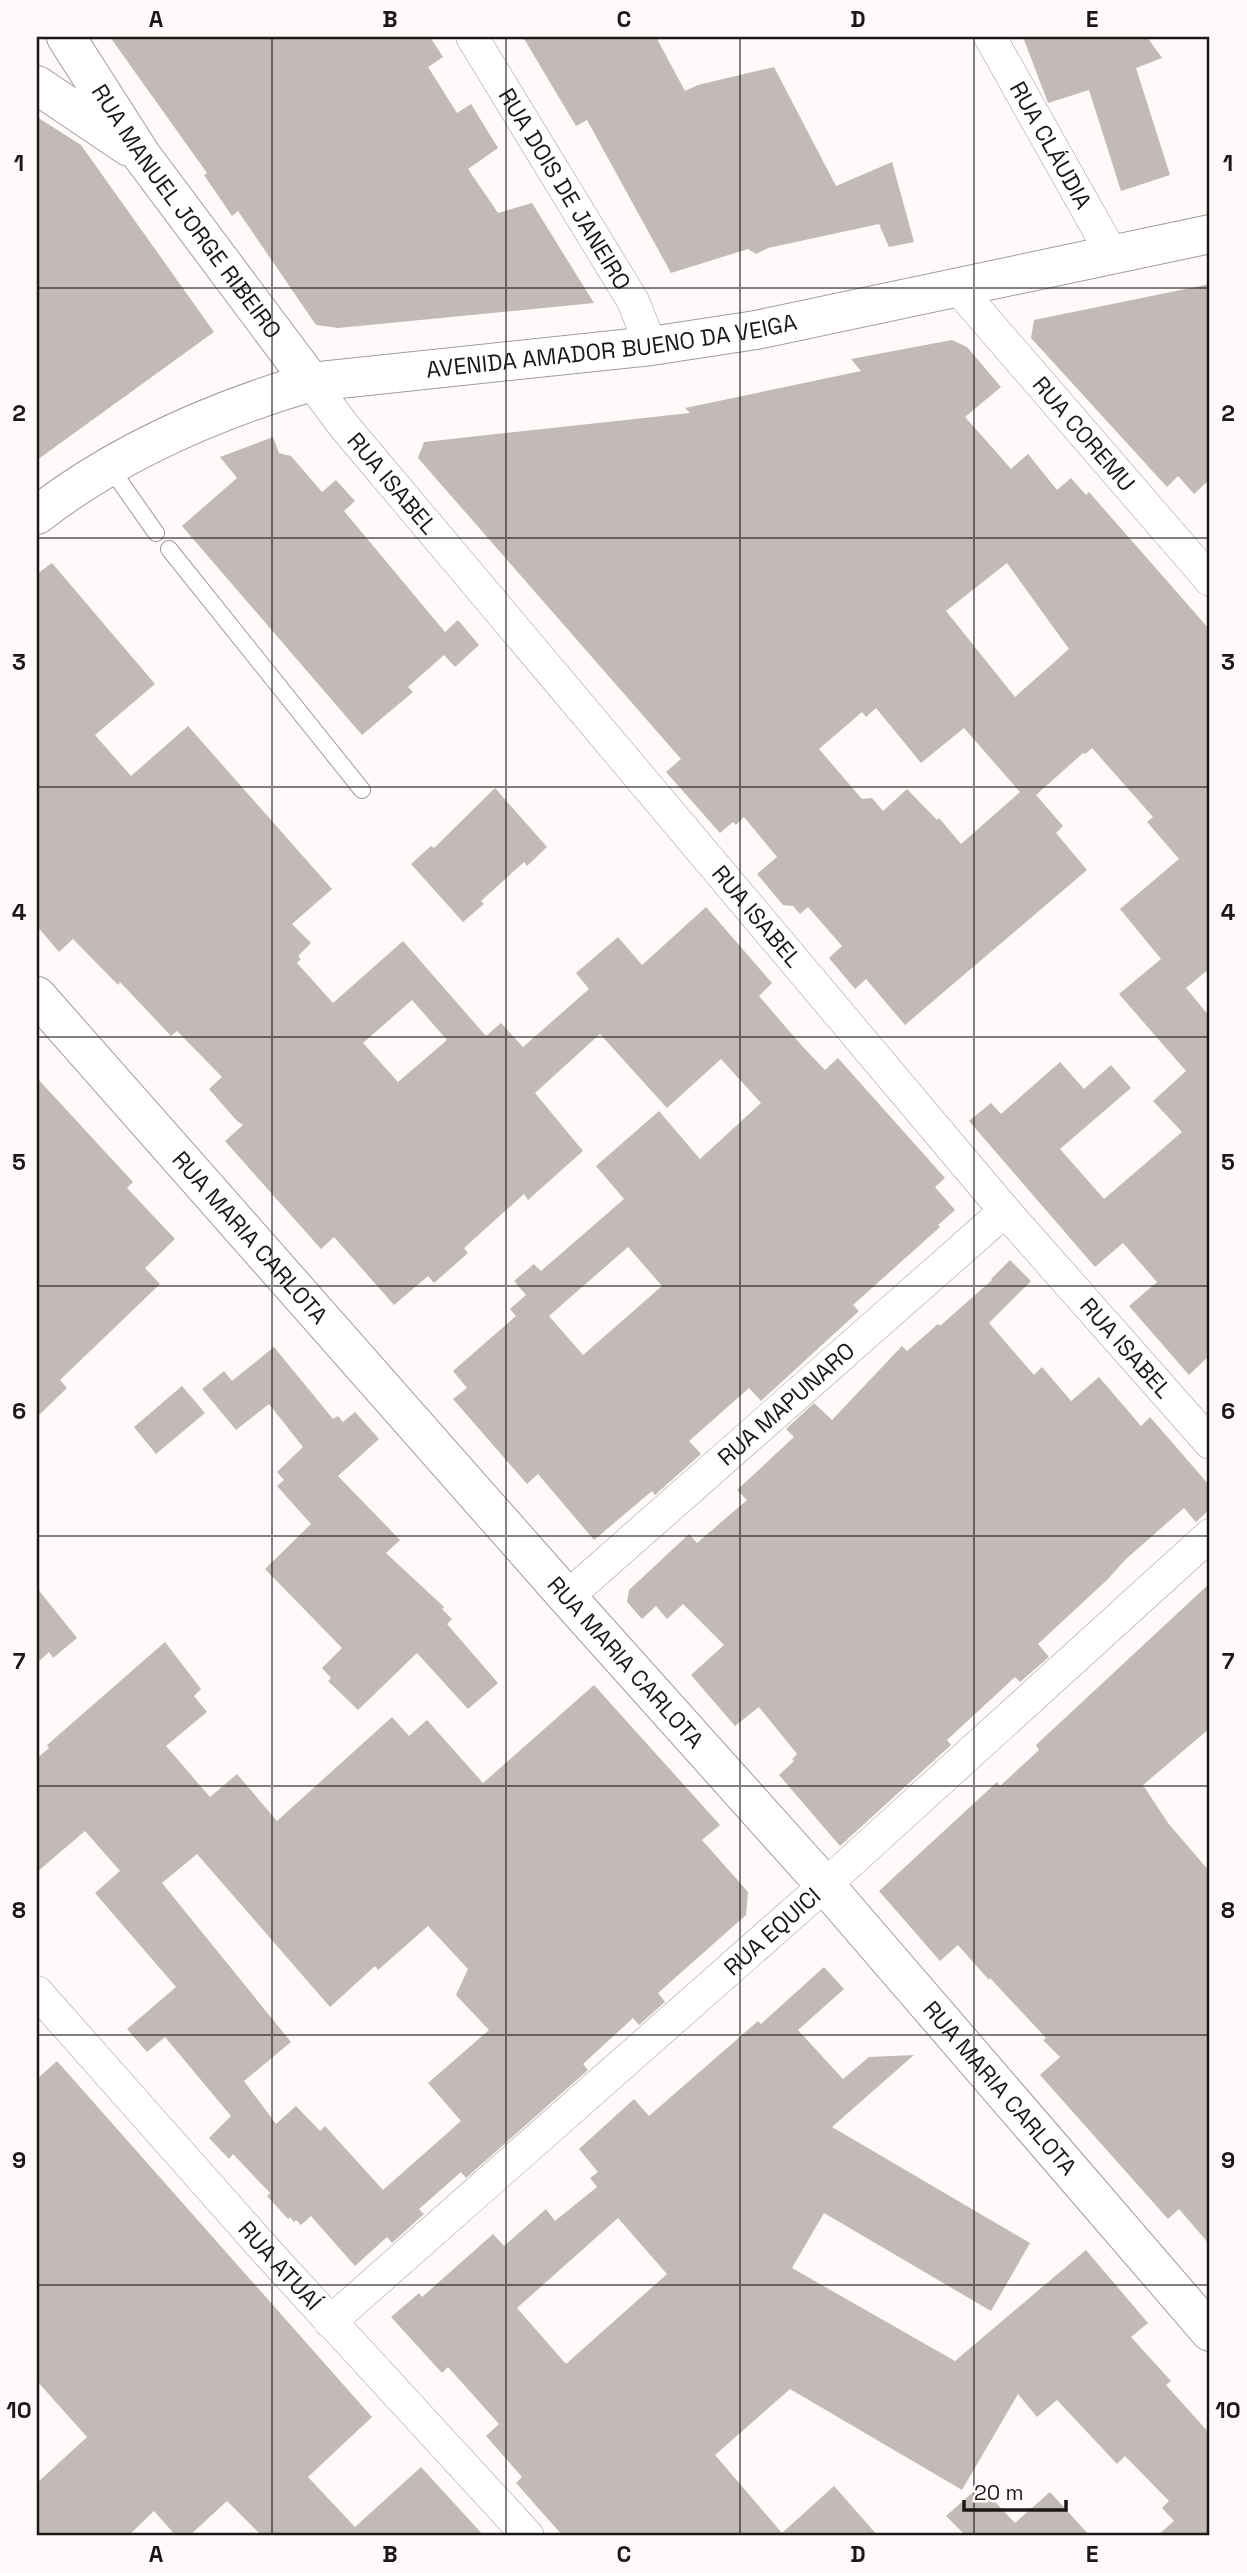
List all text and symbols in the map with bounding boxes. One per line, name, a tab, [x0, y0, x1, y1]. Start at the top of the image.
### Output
text: A	[149, 4, 164, 34]
text: B	[382, 4, 398, 34]
text: C	[617, 4, 631, 34]
text: D	[850, 4, 866, 34]
text: E	[1086, 4, 1098, 34]
street label: RUA CLÁUDIA	[1003, 76, 1099, 214]
street label: RUA MANUEL JORGE RIBEIRO	[85, 78, 288, 344]
street label: RUA DOIS DE JANEIRO	[492, 82, 638, 296]
text: 1	[14, 148, 24, 178]
text: 1	[1223, 148, 1233, 178]
street label: AVENIDA AMADOR BUENO DA VEIGA	[425, 307, 800, 385]
street label: RUA COREMU	[1026, 370, 1142, 498]
text: 2	[12, 398, 26, 428]
text: 2	[1221, 398, 1235, 428]
street label: RUA ISABEL	[341, 426, 444, 541]
text: 3	[12, 647, 26, 677]
text: 3	[1221, 647, 1235, 677]
street label: RUA ISABEL	[705, 859, 808, 974]
text: 4	[12, 897, 27, 927]
text: 4	[1221, 897, 1236, 927]
street label: RUA MARIA CARLOTA	[166, 1145, 334, 1330]
text: 5	[12, 1147, 26, 1177]
text: 5	[1221, 1147, 1235, 1177]
street label: RUA ISABEL	[1074, 1291, 1178, 1405]
street label: RUA MAPUNARO	[711, 1336, 861, 1472]
text: 6	[12, 1396, 26, 1426]
text: 6	[1221, 1396, 1235, 1426]
street label: RUA MARIA CARLOTA	[541, 1570, 710, 1755]
text: 7	[13, 1646, 26, 1676]
text: 7	[1222, 1646, 1235, 1676]
street label: RUA EQUICI	[718, 1881, 827, 1982]
text: 8	[12, 1895, 26, 1925]
text: 8	[1221, 1895, 1235, 1925]
street label: RUA MARIA CARLOTA	[916, 1995, 1083, 2182]
text: 9	[12, 2145, 26, 2175]
text: 9	[1221, 2145, 1235, 2175]
street label: RUA ATUAÍ	[232, 2215, 329, 2317]
text: 10	[6, 2395, 32, 2425]
text: 10	[1215, 2395, 1241, 2425]
scale bar	[964, 2468, 1065, 2512]
text: 20 m	[974, 2479, 1024, 2506]
text: A	[149, 2539, 164, 2569]
text: B	[382, 2539, 398, 2569]
text: C	[617, 2539, 631, 2569]
text: D	[850, 2539, 866, 2569]
text: E	[1086, 2539, 1098, 2569]

